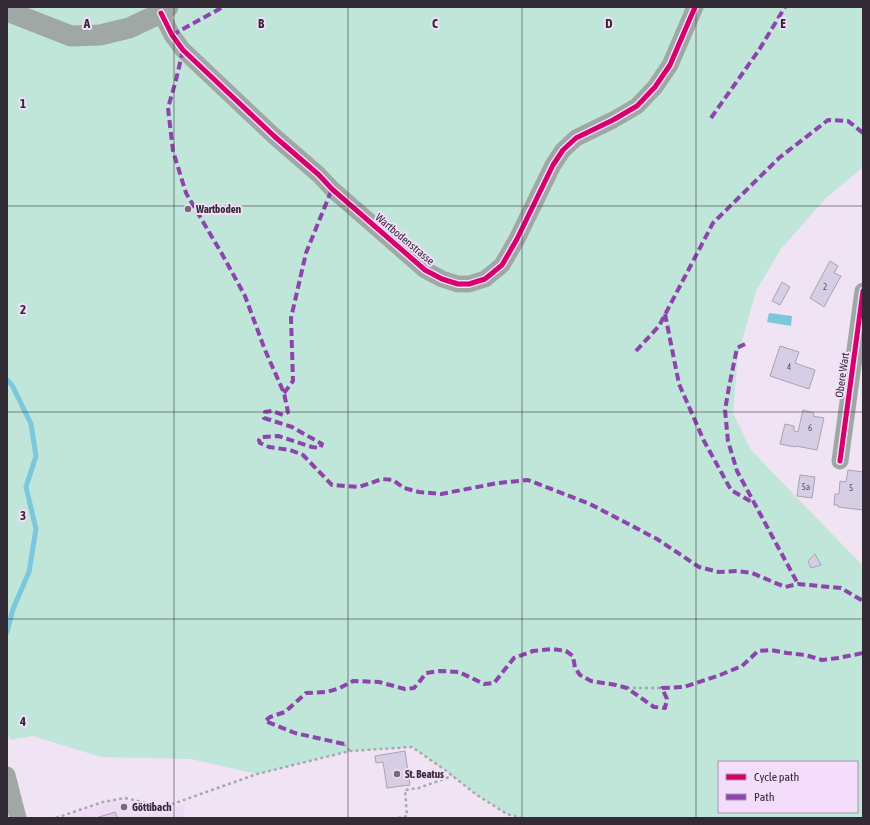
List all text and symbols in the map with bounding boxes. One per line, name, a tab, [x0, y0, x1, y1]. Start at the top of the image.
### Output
text: A	[83, 16, 91, 31]
text: B	[258, 16, 265, 31]
text: C	[432, 16, 438, 31]
text: D	[605, 16, 613, 31]
text: E	[780, 16, 786, 31]
text: 1	[20, 96, 26, 111]
place label: Wartboden	[195, 203, 241, 215]
marker: Wartboden	[183, 204, 193, 214]
street label: Wartbodenstrasse	[373, 211, 437, 267]
house number: 2	[823, 282, 827, 292]
text: 2	[20, 302, 26, 317]
street label: Obere Wart	[833, 352, 851, 398]
house number: 4	[787, 362, 791, 372]
house number: 6	[808, 423, 812, 433]
house number: 5a	[802, 482, 810, 492]
house number: 5	[849, 483, 853, 493]
text: 3	[20, 508, 26, 523]
text: 4	[19, 714, 26, 729]
legend	[718, 761, 858, 813]
place label: St. Beatus	[405, 768, 444, 780]
marker: St. Beatus	[392, 769, 402, 779]
text: Cycle path	[754, 770, 799, 784]
text: Path	[754, 790, 775, 804]
place label: Göttibach	[132, 801, 172, 813]
marker: Göttibach	[119, 802, 129, 812]

